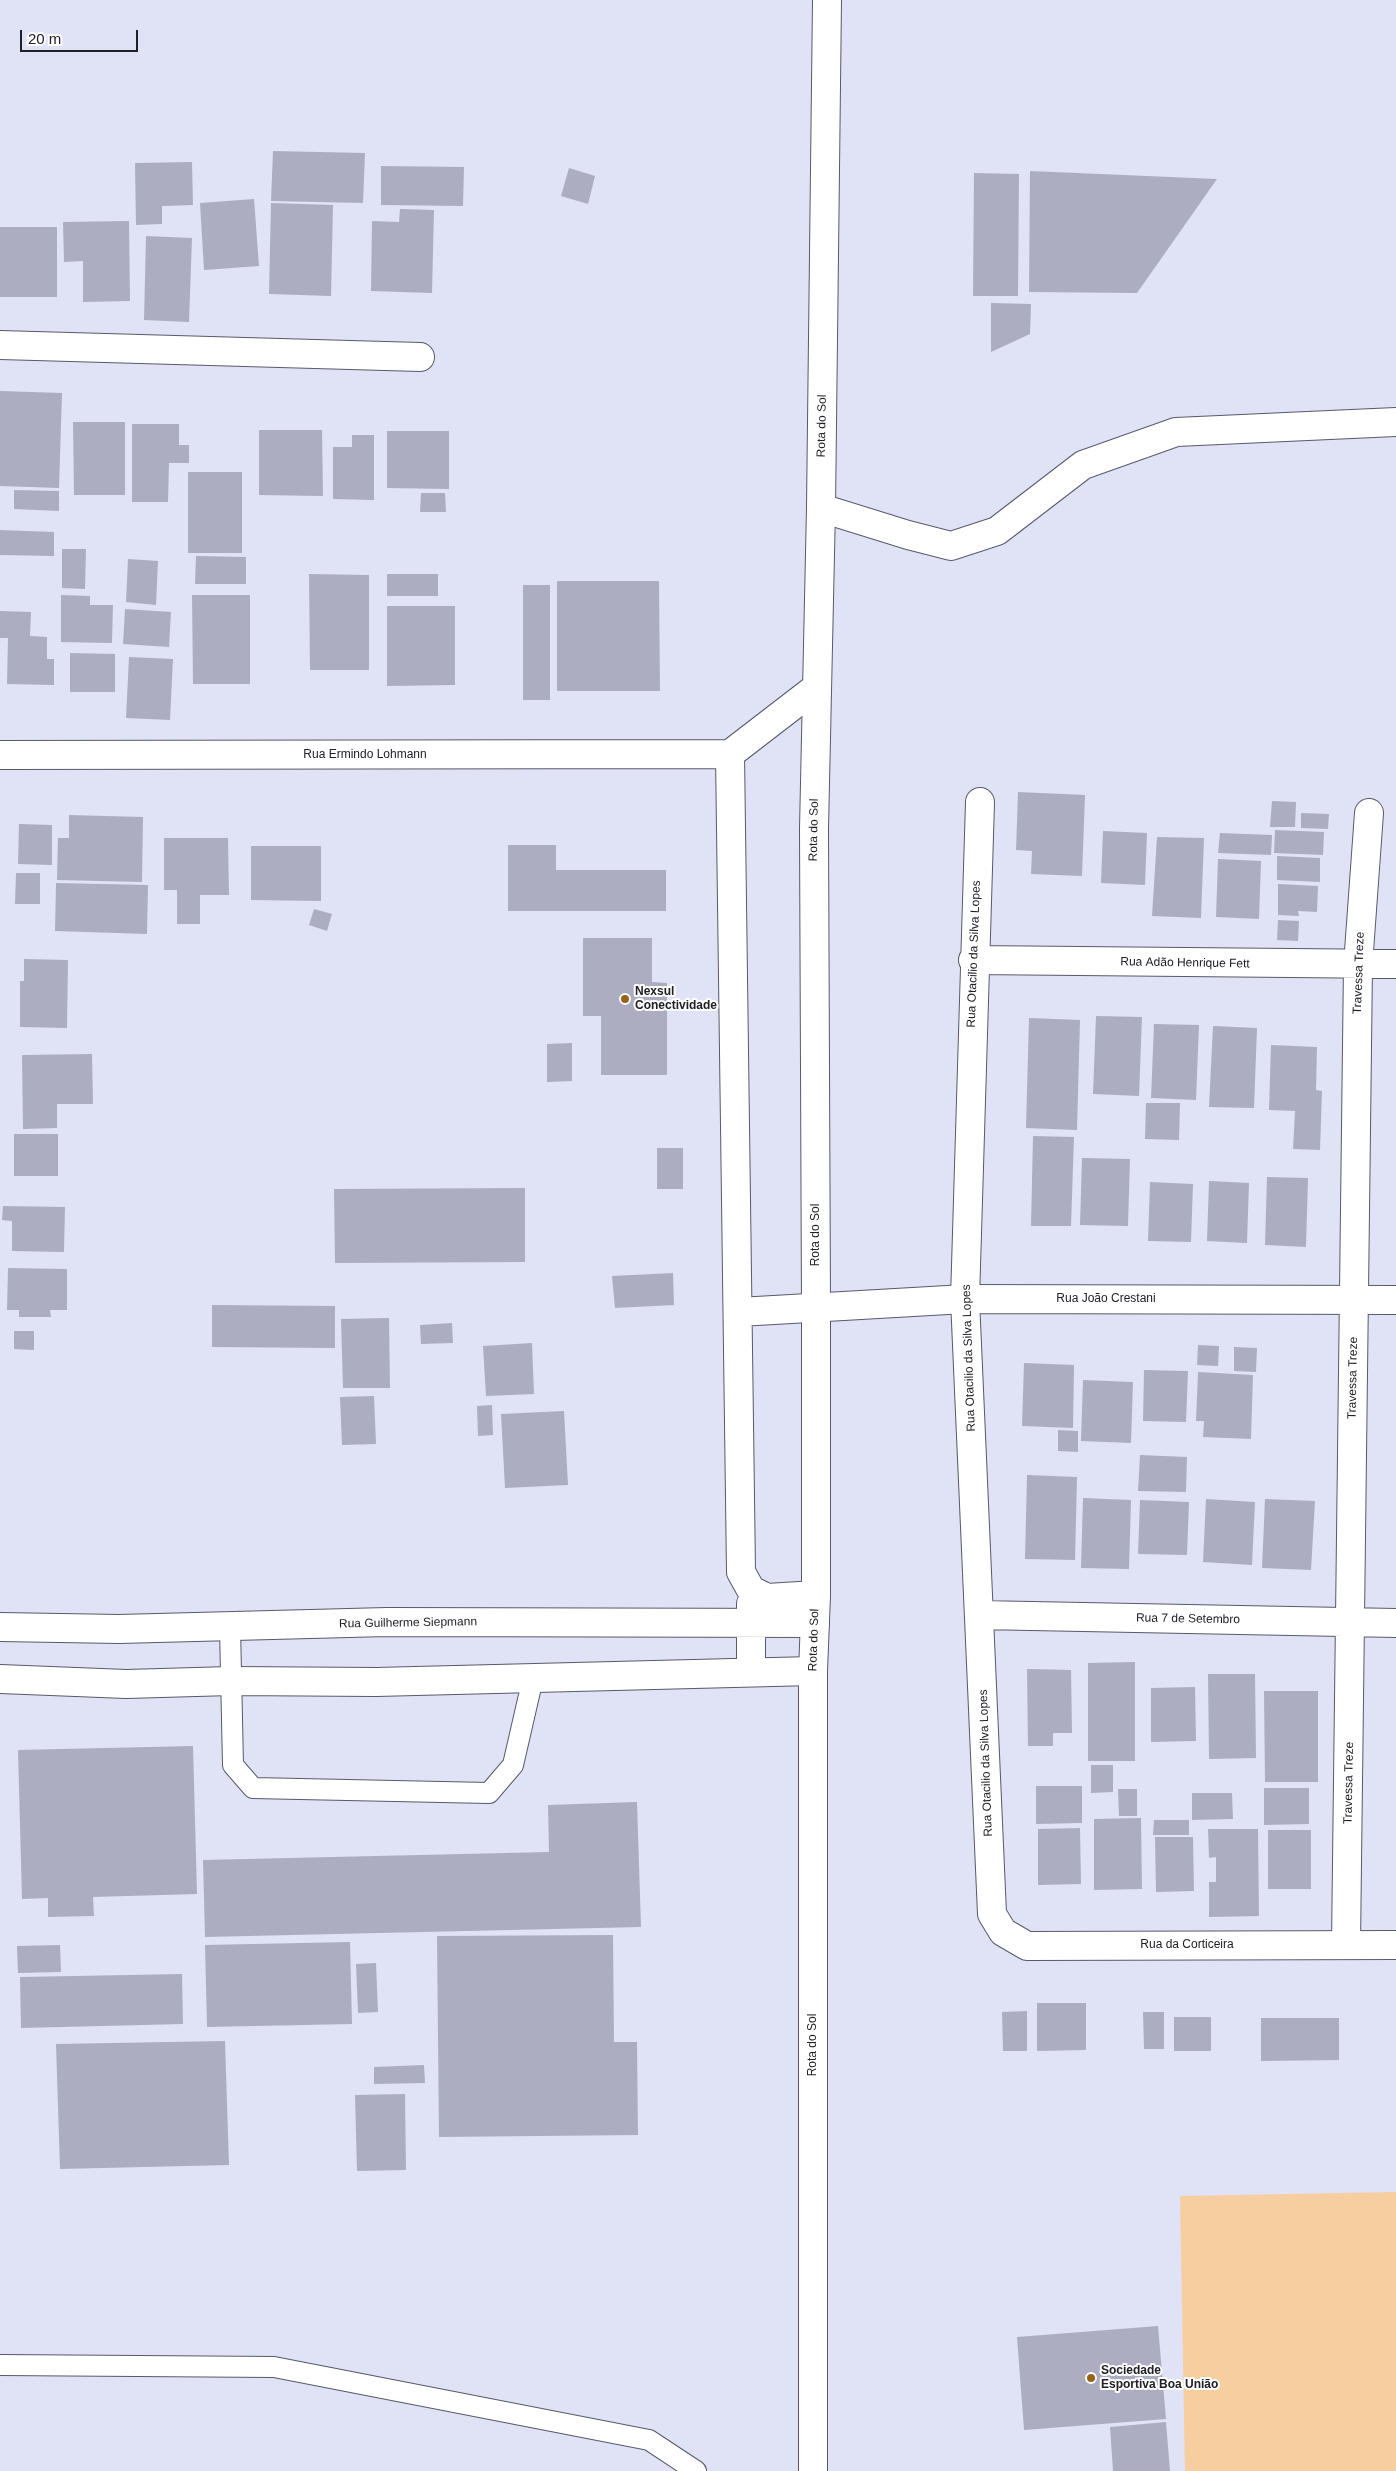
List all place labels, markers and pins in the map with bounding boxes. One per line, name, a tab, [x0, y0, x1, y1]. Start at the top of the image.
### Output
place label: Nexsul Conectividade	[635, 985, 717, 1013]
marker: Nexsul Conectividade	[619, 993, 631, 1005]
place label: Sociedade Esportiva Boa União	[1101, 2364, 1218, 2392]
marker: Sociedade Esportiva Boa União	[1085, 2372, 1097, 2384]

